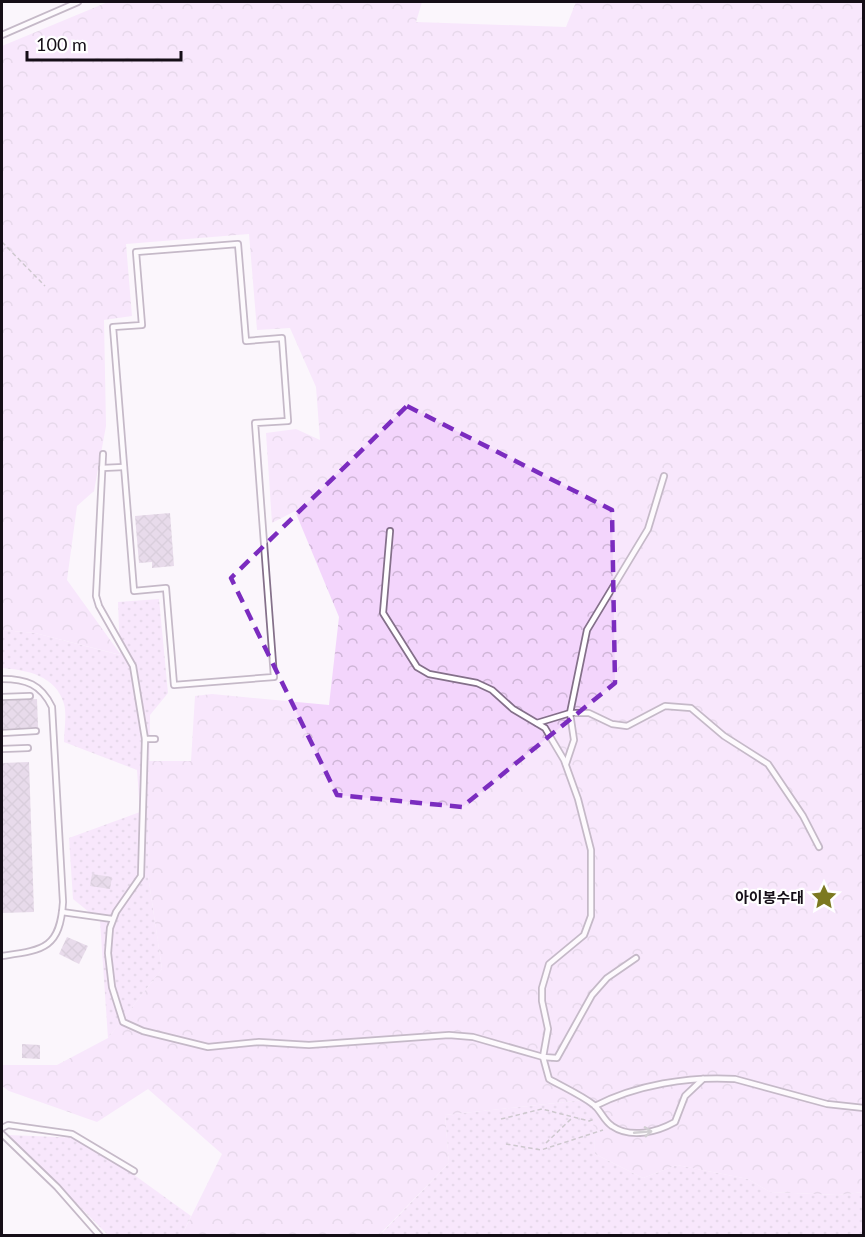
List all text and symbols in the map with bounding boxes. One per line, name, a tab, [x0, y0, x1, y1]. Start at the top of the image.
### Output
scale bar	[27, 24, 182, 62]
text: 100 m	[36, 33, 87, 55]
place icon: 아이봉수대	[809, 882, 839, 912]
place label: 아이봉수대	[735, 888, 804, 906]
one-way arrow	[632, 1126, 652, 1137]

